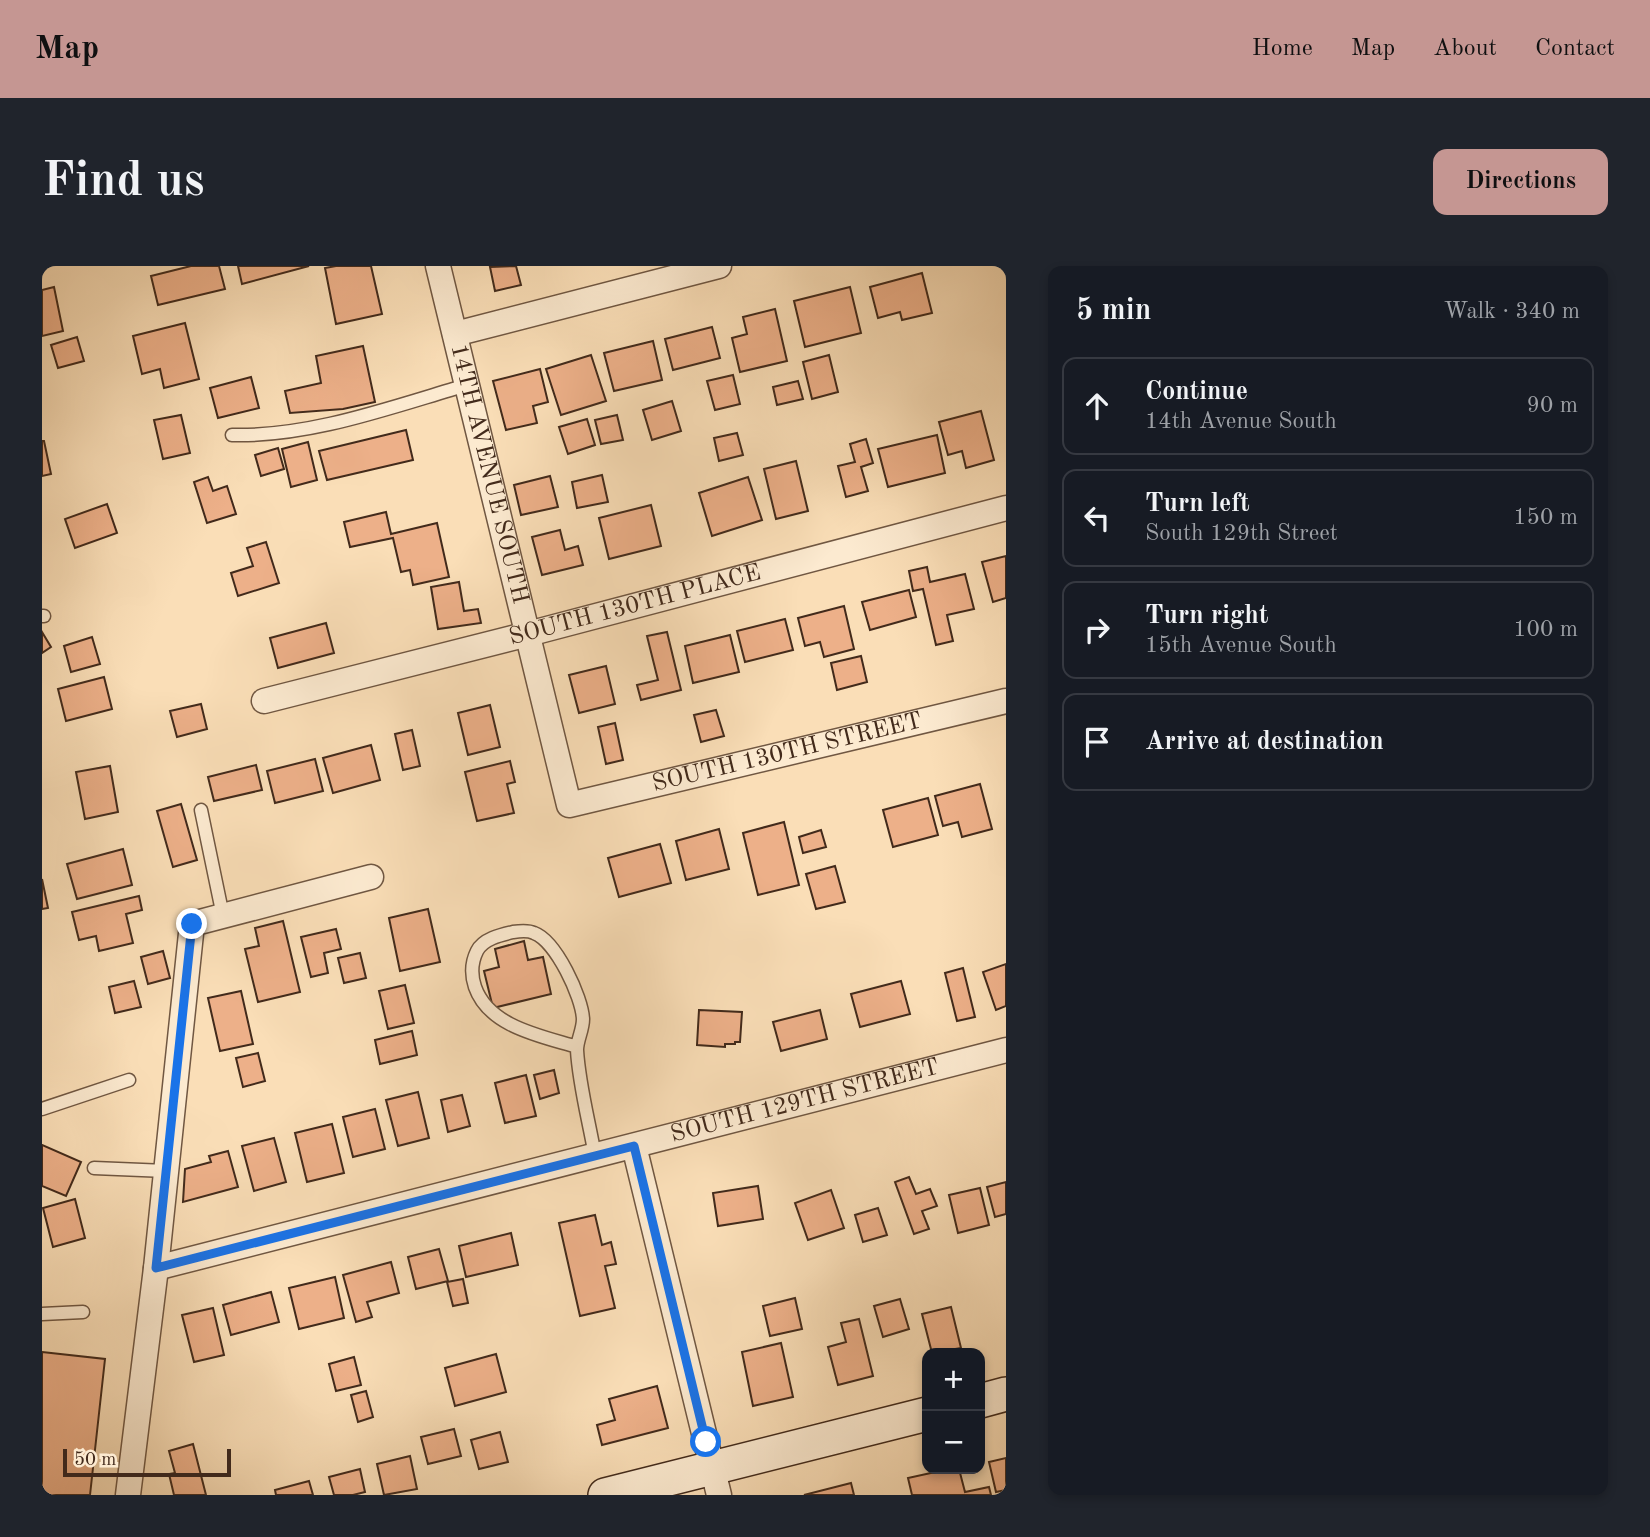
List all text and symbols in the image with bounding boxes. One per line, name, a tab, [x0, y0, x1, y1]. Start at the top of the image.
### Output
text: Map	[35, 33, 99, 66]
text: Home	[1252, 37, 1313, 61]
text: Map	[1351, 37, 1395, 61]
text: About	[1433, 37, 1497, 61]
text: Contact	[1535, 37, 1615, 61]
button: Directions	[1433, 149, 1608, 215]
text: Find us	[42, 158, 205, 207]
text: 5 min	[1076, 296, 1151, 326]
text: Walk · 340 m	[1444, 300, 1580, 323]
street label: 14TH AVENUE SOUTH	[445, 342, 532, 606]
text: Continue	[1145, 379, 1248, 405]
icon: ahead	[1078, 387, 1116, 425]
text: 90 m	[1527, 394, 1578, 417]
text: 14th Avenue South	[1145, 410, 1337, 433]
text: Turn left	[1145, 491, 1250, 517]
icon: left	[1078, 499, 1116, 537]
text: 150 m	[1513, 506, 1578, 529]
text: South 129th Street	[1145, 522, 1338, 545]
street label: SOUTH 130TH PLACE	[507, 561, 763, 650]
text: Turn right	[1145, 603, 1268, 629]
icon: right	[1078, 611, 1116, 649]
text: 100 m	[1513, 618, 1578, 641]
text: 15th Avenue South	[1145, 634, 1337, 657]
street label: SOUTH 130TH STREET	[650, 709, 925, 797]
icon: arrive	[1078, 723, 1116, 761]
text: Arrive at destination	[1145, 729, 1384, 755]
route end	[176, 908, 207, 939]
street label: SOUTH 129TH STREET	[668, 1056, 942, 1148]
map controls	[922, 1348, 985, 1474]
button: +	[922, 1348, 985, 1411]
button: −	[922, 1411, 985, 1474]
route start	[690, 1426, 721, 1457]
scale bar	[63, 1446, 231, 1478]
text: 50 m	[74, 1451, 116, 1470]

